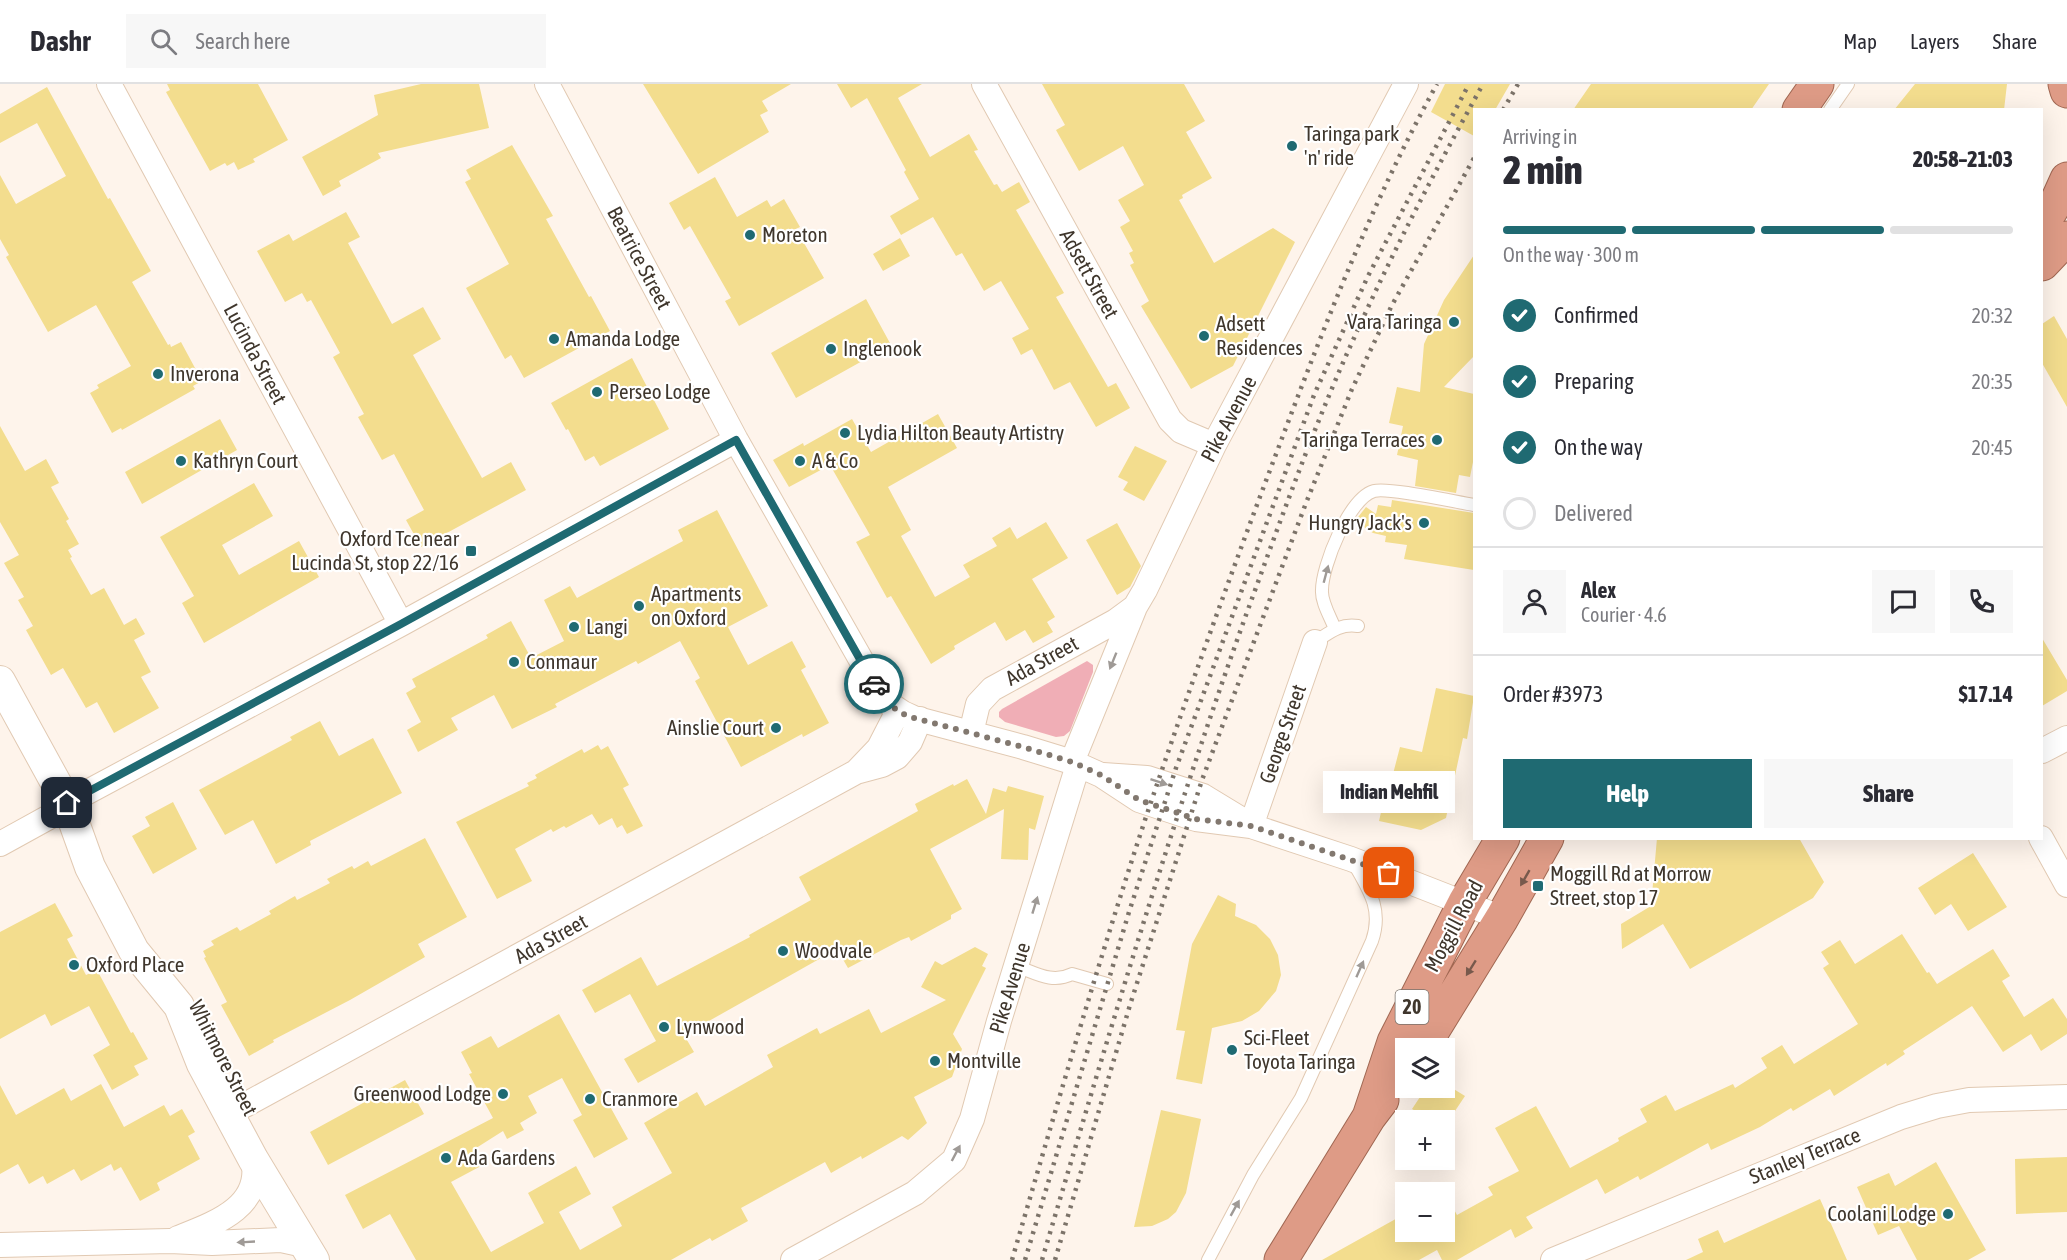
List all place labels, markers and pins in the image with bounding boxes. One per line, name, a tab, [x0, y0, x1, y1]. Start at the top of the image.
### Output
place label: Taringa park 'n' ride	[1304, 121, 1399, 169]
marker: Taringa park 'n' ride	[1285, 139, 1299, 153]
place label: Moreton	[762, 222, 828, 246]
marker: Moreton	[743, 228, 757, 242]
place label: Vara Taringa	[1347, 309, 1442, 333]
place label: Adsett Residences	[1216, 311, 1303, 359]
marker: Vara Taringa	[1447, 315, 1461, 329]
place label: Amanda Lodge	[566, 326, 680, 350]
marker: Adsett Residences	[1197, 329, 1211, 343]
marker: Amanda Lodge	[547, 332, 561, 346]
place label: Inglenook	[843, 336, 922, 360]
marker: Inglenook	[824, 342, 838, 356]
place label: Inverona	[170, 361, 240, 385]
marker: Inverona	[151, 367, 165, 381]
place label: Perseo Lodge	[609, 379, 711, 403]
marker: Perseo Lodge	[590, 385, 604, 399]
place label: Lydia Hilton Beauty Artistry	[857, 420, 1065, 444]
marker: Lydia Hilton Beauty Artistry	[838, 426, 852, 440]
place label: Taringa Terraces	[1301, 427, 1425, 451]
marker: Taringa Terraces	[1430, 433, 1444, 447]
place label: Kathryn Court	[193, 448, 298, 472]
place label: A & Co	[812, 448, 858, 472]
marker: Kathryn Court	[174, 454, 188, 468]
marker: A & Co	[793, 454, 807, 468]
place label: Hungry Jack's	[1308, 510, 1412, 534]
marker: Hungry Jack's	[1417, 516, 1431, 530]
place label: Oxford Tce near Lucinda St, stop 22/16	[291, 526, 460, 574]
marker: Oxford Tce near Lucinda St, stop 22/16	[464, 544, 478, 558]
place label: Apartments on Oxford	[651, 581, 741, 629]
marker: Apartments on Oxford	[632, 599, 646, 613]
place label: Langi	[586, 614, 628, 638]
marker: Langi	[567, 620, 581, 634]
place label: Conmaur	[526, 649, 598, 673]
marker: Conmaur	[507, 655, 521, 669]
place label: Ainslie Court	[667, 715, 764, 739]
marker: Ainslie Court	[769, 721, 783, 735]
callout: Indian Mehfil	[1323, 771, 1455, 813]
pin	[41, 777, 92, 828]
pin	[1363, 847, 1414, 898]
place label: Moggill Rd at Morrow Street, stop 17	[1550, 861, 1711, 909]
marker: Moggill Rd at Morrow Street, stop 17	[1531, 879, 1545, 893]
place label: Woodvale	[795, 938, 872, 962]
marker: Woodvale	[776, 944, 790, 958]
place label: Oxford Place	[86, 952, 184, 976]
marker: Oxford Place	[67, 958, 81, 972]
place label: Lynwood	[676, 1014, 744, 1038]
marker: Lynwood	[657, 1020, 671, 1034]
place label: Sci-Fleet Toyota Taringa	[1244, 1025, 1356, 1073]
marker: Sci-Fleet Toyota Taringa	[1225, 1043, 1239, 1057]
place label: Montville	[947, 1048, 1021, 1072]
marker: Montville	[928, 1054, 942, 1068]
place label: Greenwood Lodge	[354, 1081, 491, 1105]
place label: Cranmore	[602, 1086, 678, 1110]
marker: Greenwood Lodge	[496, 1087, 510, 1101]
marker: Cranmore	[583, 1092, 597, 1106]
place label: Ada Gardens	[458, 1145, 555, 1169]
marker: Ada Gardens	[439, 1151, 453, 1165]
place label: Coolani Lodge	[1827, 1201, 1936, 1225]
marker: Coolani Lodge	[1941, 1207, 1955, 1221]

